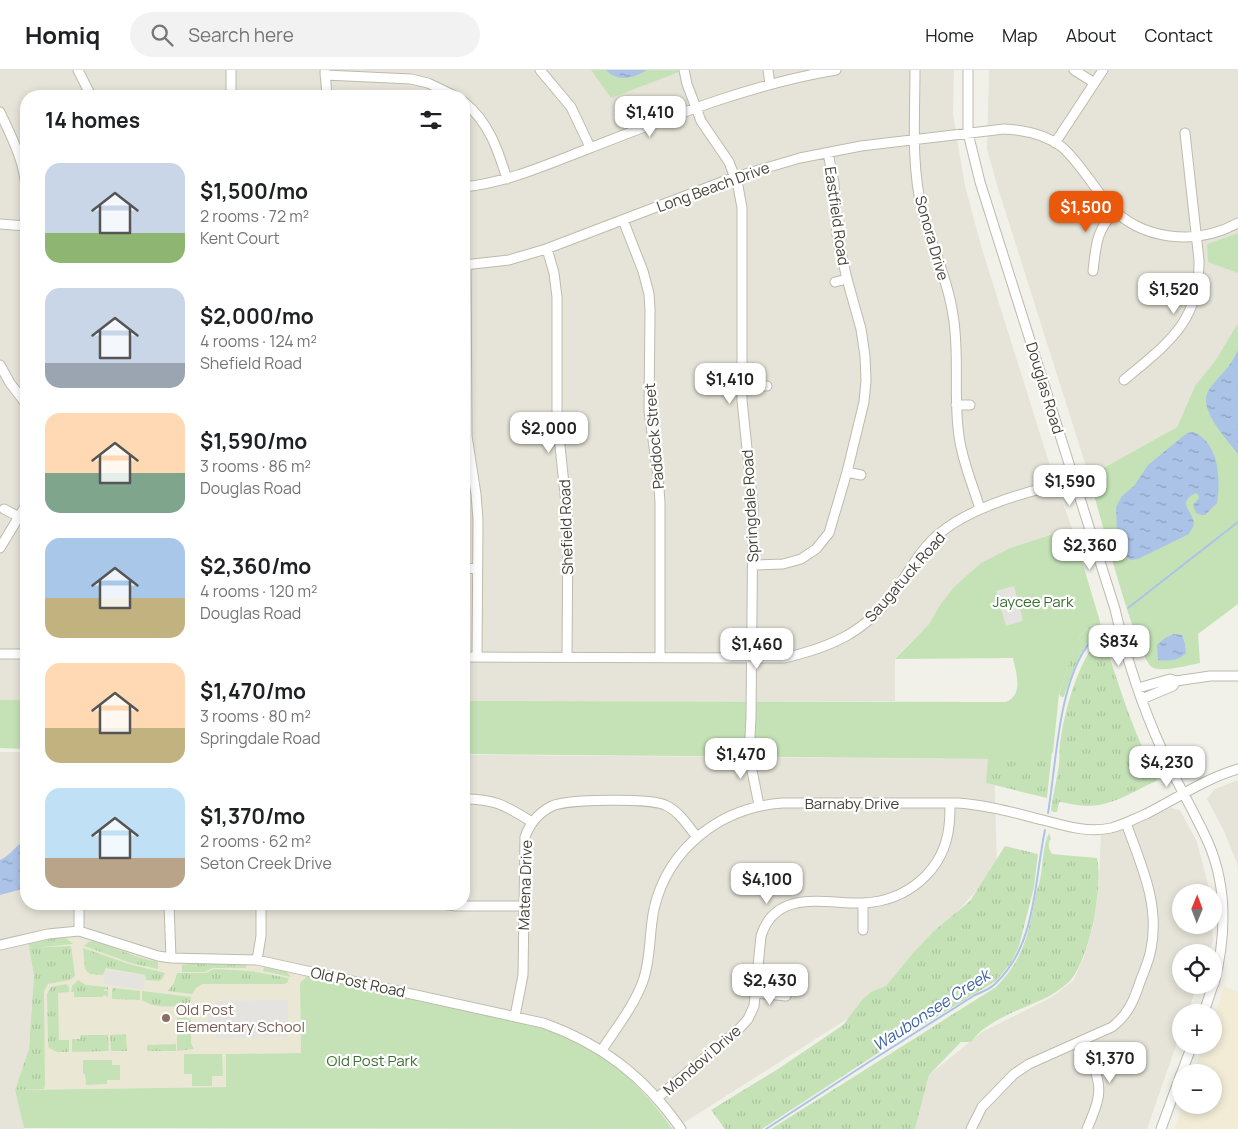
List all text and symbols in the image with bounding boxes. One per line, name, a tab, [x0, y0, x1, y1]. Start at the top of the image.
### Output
search box	[130, 12, 480, 57]
text: Homiq	[25, 18, 100, 51]
icon: search	[148, 21, 176, 49]
text: Search here	[188, 22, 294, 48]
text: Home	[925, 23, 974, 47]
text: Map	[1002, 23, 1038, 47]
text: About	[1066, 23, 1116, 47]
text: Contact	[1144, 23, 1213, 47]
pin: $1,410	[609, 96, 691, 138]
text: $1,410	[626, 101, 674, 123]
text: 14 homes	[45, 106, 140, 134]
icon: filters	[417, 106, 445, 134]
street label: Long Beach Drive	[654, 157, 773, 217]
street label: Eastfield Road	[820, 165, 854, 267]
text: $1,500/mo	[200, 177, 308, 205]
icon: home	[85, 183, 145, 243]
pin: $1,500	[1045, 190, 1127, 233]
street label: Sonora Drive	[910, 193, 954, 283]
text: $1,500	[1060, 196, 1112, 218]
text: 2 rooms · 72 m²	[200, 205, 309, 227]
text: Kent Court	[200, 227, 280, 249]
pin: $1,520	[1133, 272, 1215, 315]
text: $1,520	[1149, 278, 1199, 300]
text: $2,000/mo	[200, 302, 314, 330]
icon: home	[85, 308, 145, 368]
text: 4 rooms · 124 m²	[200, 330, 317, 352]
street label: Douglas Road	[1021, 340, 1069, 436]
text: Shefield Road	[200, 352, 302, 374]
pin: $1,410	[689, 362, 771, 405]
text: $1,410	[706, 368, 754, 390]
street label: Paddock Street	[639, 382, 669, 490]
pin: $2,000	[508, 412, 590, 454]
text: $2,000	[521, 417, 577, 439]
text: $1,590/mo	[200, 427, 307, 455]
icon: home	[85, 433, 145, 493]
street label: Springdale Road	[737, 449, 763, 563]
text: 3 rooms · 86 m²	[200, 455, 311, 477]
pin: $1,590	[1029, 464, 1111, 507]
text: $1,590	[1044, 470, 1096, 492]
text: Douglas Road	[200, 477, 301, 499]
street label: Shefield Road	[554, 479, 578, 575]
street label: Saugatuck Road	[860, 527, 950, 627]
pin: $2,360	[1049, 528, 1131, 571]
text: $2,360	[1063, 534, 1117, 556]
text: $2,360/mo	[200, 552, 311, 580]
icon: home	[85, 558, 145, 618]
text: 4 rooms · 120 m²	[200, 580, 317, 602]
park label: Jaycee Park	[993, 591, 1074, 612]
text: Douglas Road	[200, 602, 301, 624]
pin: $834	[1089, 624, 1149, 667]
pin: $1,460	[716, 628, 798, 670]
text: $834	[1100, 630, 1138, 652]
text: $1,460	[731, 633, 783, 655]
text: $1,470/mo	[200, 677, 306, 705]
icon: home	[85, 683, 145, 743]
text: 3 rooms · 80 m²	[200, 705, 311, 727]
text: Springdale Road	[200, 727, 320, 749]
pin: $1,470	[700, 738, 782, 780]
text: $1,470	[716, 743, 766, 765]
pin: $4,230	[1126, 746, 1208, 788]
text: $4,230	[1140, 751, 1194, 773]
street label: Barnaby Drive	[805, 793, 900, 814]
text: $1,370/mo	[200, 802, 305, 830]
icon: home	[85, 808, 145, 868]
text: 2 rooms · 62 m²	[200, 830, 311, 852]
street label: Matena Drive	[513, 839, 537, 931]
text: Seton Creek Drive	[200, 852, 332, 874]
pin: $4,100	[726, 862, 808, 905]
text: $4,100	[742, 868, 792, 890]
north arrow	[1172, 884, 1222, 934]
map controls	[1172, 884, 1222, 1114]
button: locate	[1172, 944, 1222, 994]
street label: Old Post Road	[309, 962, 407, 1002]
water label: Waubonsee Creek	[868, 963, 995, 1056]
pin: $2,430	[729, 964, 811, 1006]
text: $2,430	[743, 969, 797, 991]
place label: Old Post Elementary School	[176, 999, 305, 1037]
button: +	[1172, 1004, 1222, 1054]
marker: Old Post Elementary School	[160, 1012, 172, 1024]
street label: Mondovi Drive	[659, 1020, 746, 1100]
pin: $1,370	[1069, 1042, 1151, 1084]
text: $1,370	[1085, 1047, 1135, 1069]
park label: Old Post Park	[327, 1050, 418, 1071]
button: −	[1172, 1064, 1222, 1114]

